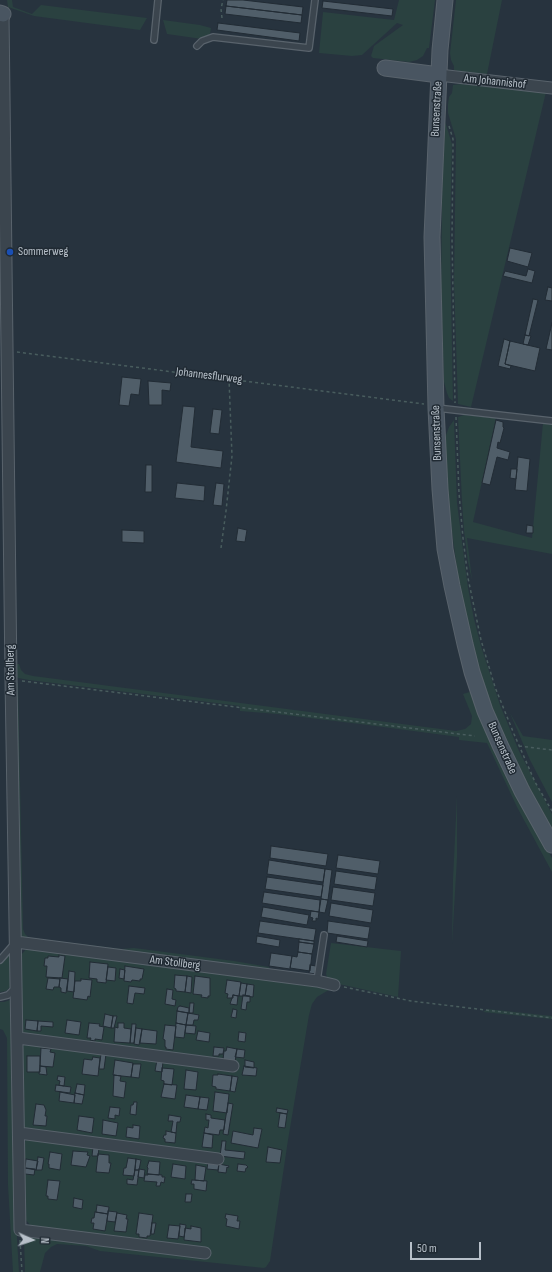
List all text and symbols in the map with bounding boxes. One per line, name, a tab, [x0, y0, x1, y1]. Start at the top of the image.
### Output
street label: Am Johannishof	[463, 72, 527, 92]
street label: Bunsenstraße	[428, 81, 446, 137]
place label: Sommerweg	[18, 245, 68, 259]
marker: Sommerweg	[5, 247, 15, 257]
street label: Johannesflurweg	[175, 365, 243, 387]
street label: Bunsenstraße	[429, 405, 445, 461]
street label: Am Stollberg	[3, 644, 19, 696]
street label: Bunsenstraße	[484, 720, 520, 776]
street label: Am Stollberg	[149, 953, 201, 973]
north arrow	[12, 1220, 52, 1260]
scale bar	[412, 1234, 483, 1260]
text: N	[38, 1237, 51, 1244]
text: 50 m	[417, 1241, 437, 1256]

